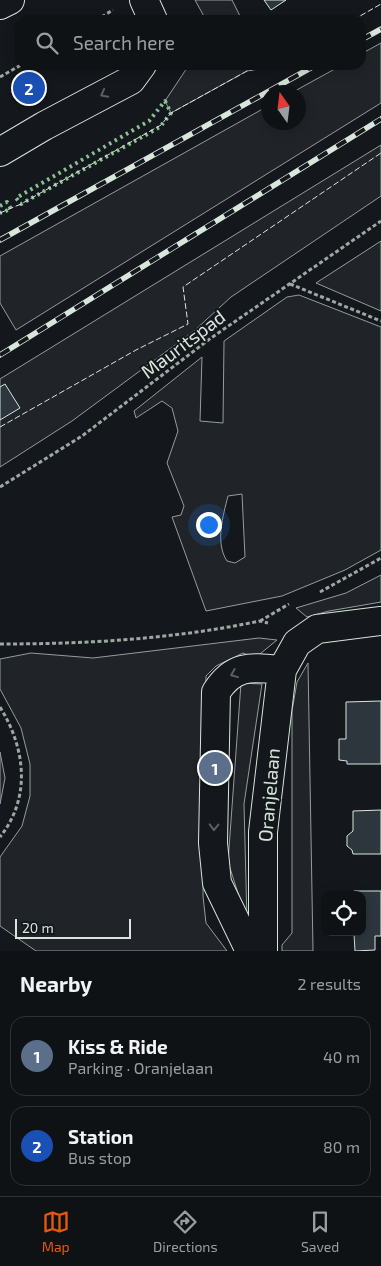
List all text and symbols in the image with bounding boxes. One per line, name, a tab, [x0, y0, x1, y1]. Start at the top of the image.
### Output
search box	[15, 15, 366, 70]
icon: search	[33, 29, 61, 57]
text: Search here	[73, 31, 175, 54]
pin: 2	[13, 69, 45, 107]
north arrow	[261, 85, 306, 130]
one-way arrow	[100, 88, 109, 98]
street label: Mauritspad	[136, 304, 229, 383]
your location	[196, 512, 222, 538]
one-way arrow	[230, 667, 239, 678]
street label: Oranjelaan	[253, 747, 284, 843]
pin: 1	[199, 749, 231, 787]
one-way arrow	[209, 824, 219, 832]
map controls	[321, 891, 366, 936]
button: locate	[321, 891, 366, 936]
scale bar	[15, 916, 131, 939]
text: 20 m	[22, 919, 54, 936]
text: Nearby	[20, 971, 92, 996]
text: 2 results	[298, 974, 361, 993]
text: Kiss & Ride	[68, 1035, 168, 1058]
text: 1	[34, 1047, 40, 1066]
text: 40 m	[323, 1047, 360, 1066]
text: Parking · Oranjelaan	[68, 1058, 213, 1077]
text: Station	[68, 1125, 133, 1148]
text: 2	[32, 1137, 42, 1156]
text: 80 m	[323, 1137, 360, 1156]
text: Bus stop	[68, 1148, 131, 1167]
tab: Map	[42, 1208, 70, 1255]
tab: Directions	[153, 1208, 218, 1255]
tab: Saved	[301, 1208, 339, 1255]

